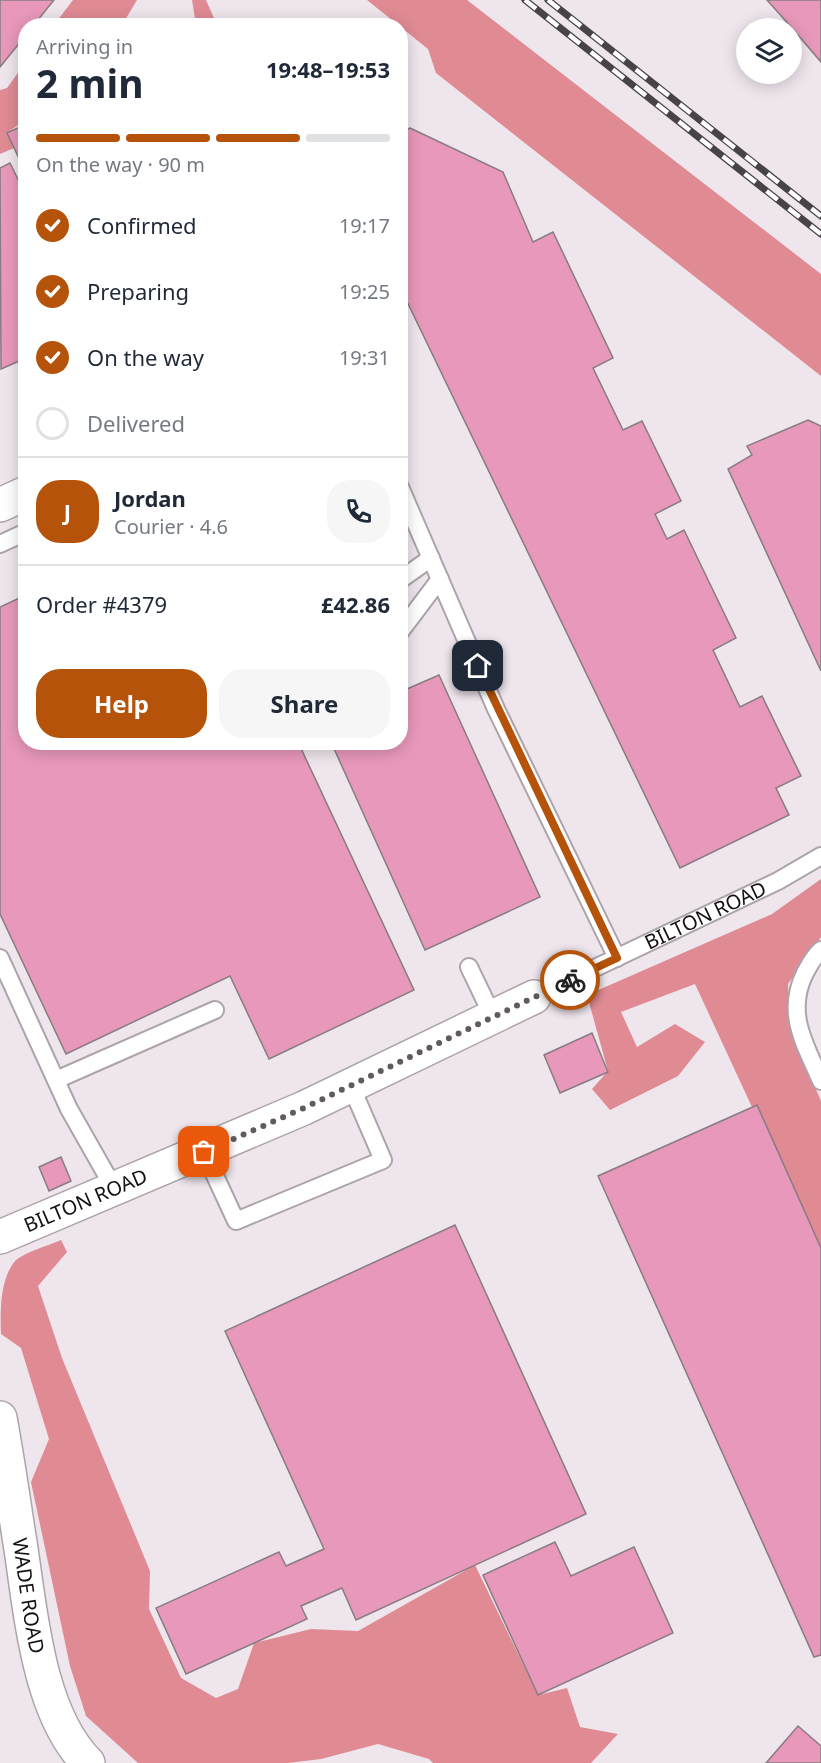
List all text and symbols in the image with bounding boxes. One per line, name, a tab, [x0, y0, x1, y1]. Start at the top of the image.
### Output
map controls	[736, 18, 802, 84]
button: layers	[736, 18, 802, 84]
text: Arriving in	[36, 33, 133, 60]
text: 19:48–19:53	[266, 54, 390, 84]
text: 2 min	[36, 56, 143, 109]
text: On the way · 90 m	[36, 151, 205, 178]
icon: check	[36, 209, 69, 242]
text: Confirmed	[87, 210, 197, 240]
text: 19:17	[339, 212, 390, 239]
icon: check	[36, 275, 69, 308]
text: Preparing	[87, 276, 189, 306]
text: 19:25	[339, 278, 390, 305]
icon: check	[36, 341, 69, 374]
text: On the way	[87, 342, 204, 372]
text: 19:31	[339, 344, 390, 371]
text: Delivered	[87, 408, 185, 438]
button: phone	[327, 480, 390, 543]
text: Jordan	[114, 483, 186, 513]
text: J	[64, 496, 71, 526]
text: Courier · 4.6	[114, 513, 228, 540]
text: Order #4379	[36, 589, 167, 619]
text: £42.86	[321, 589, 390, 619]
pin	[452, 640, 503, 691]
icon: home	[461, 649, 494, 682]
button: Help	[36, 669, 207, 738]
button: Share	[219, 669, 390, 738]
street label: BILTON ROAD	[640, 875, 771, 955]
courier	[540, 950, 600, 1010]
icon: bike	[554, 964, 587, 997]
pin	[178, 1126, 229, 1177]
icon: bag	[187, 1135, 220, 1168]
street label: BILTON ROAD	[20, 1162, 151, 1238]
street label: WADE ROAD	[6, 1536, 51, 1656]

